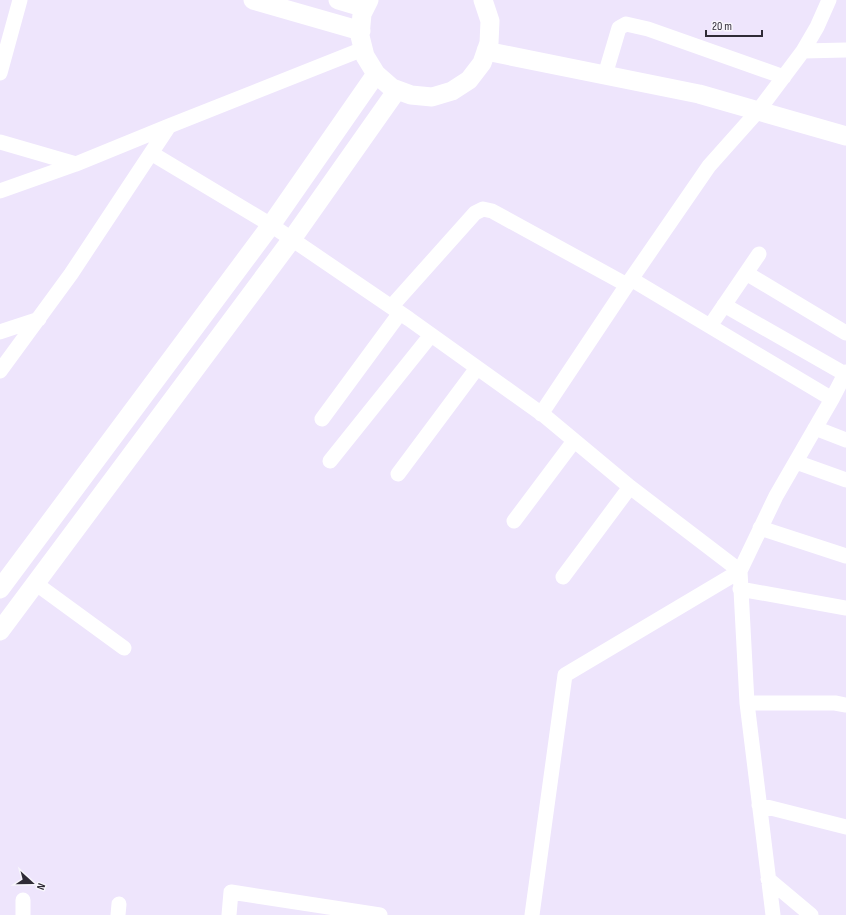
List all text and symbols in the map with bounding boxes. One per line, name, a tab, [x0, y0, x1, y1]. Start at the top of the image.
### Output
scale bar	[706, 12, 762, 38]
text: 20 m	[712, 19, 732, 34]
north arrow	[12, 863, 52, 903]
text: N	[34, 881, 48, 892]

